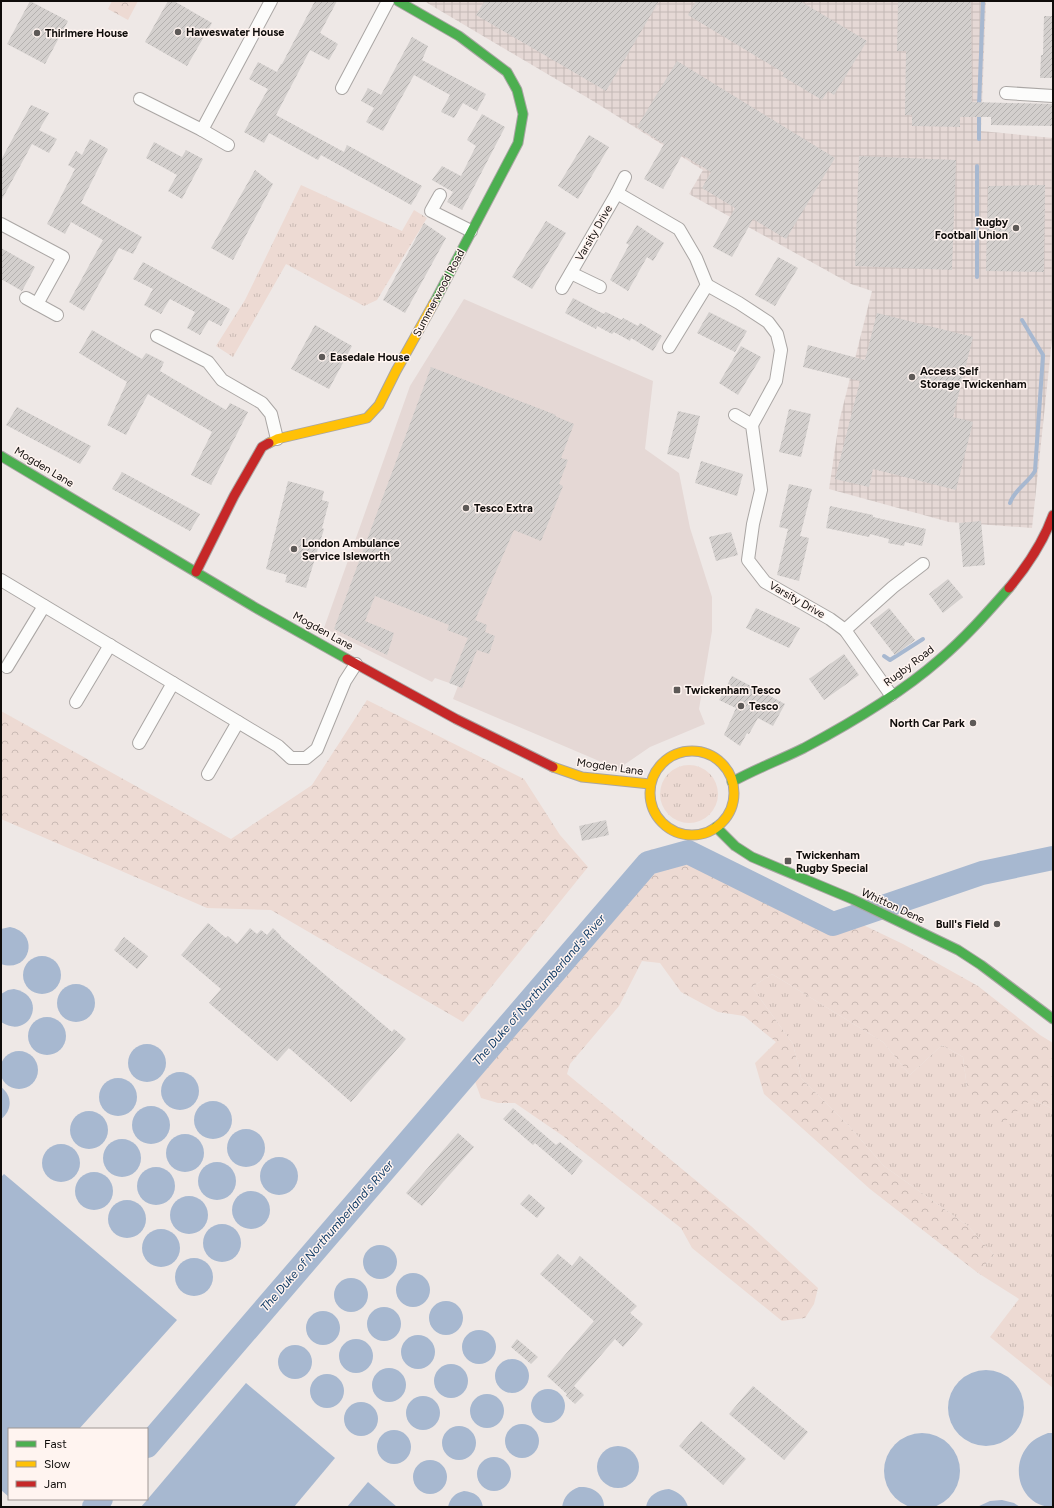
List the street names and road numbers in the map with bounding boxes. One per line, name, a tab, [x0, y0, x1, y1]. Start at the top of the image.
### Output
street label: Varsity Drive	[573, 203, 615, 263]
street label: Summerwood Road	[410, 247, 468, 339]
street label: Mogden Lane	[12, 444, 76, 490]
street label: Varsity Drive	[767, 579, 827, 621]
street label: Mogden Lane	[291, 609, 355, 653]
street label: Rugby Road	[881, 643, 937, 689]
street label: Mogden Lane	[576, 756, 644, 778]
street label: Whitton Dene	[859, 886, 927, 926]

